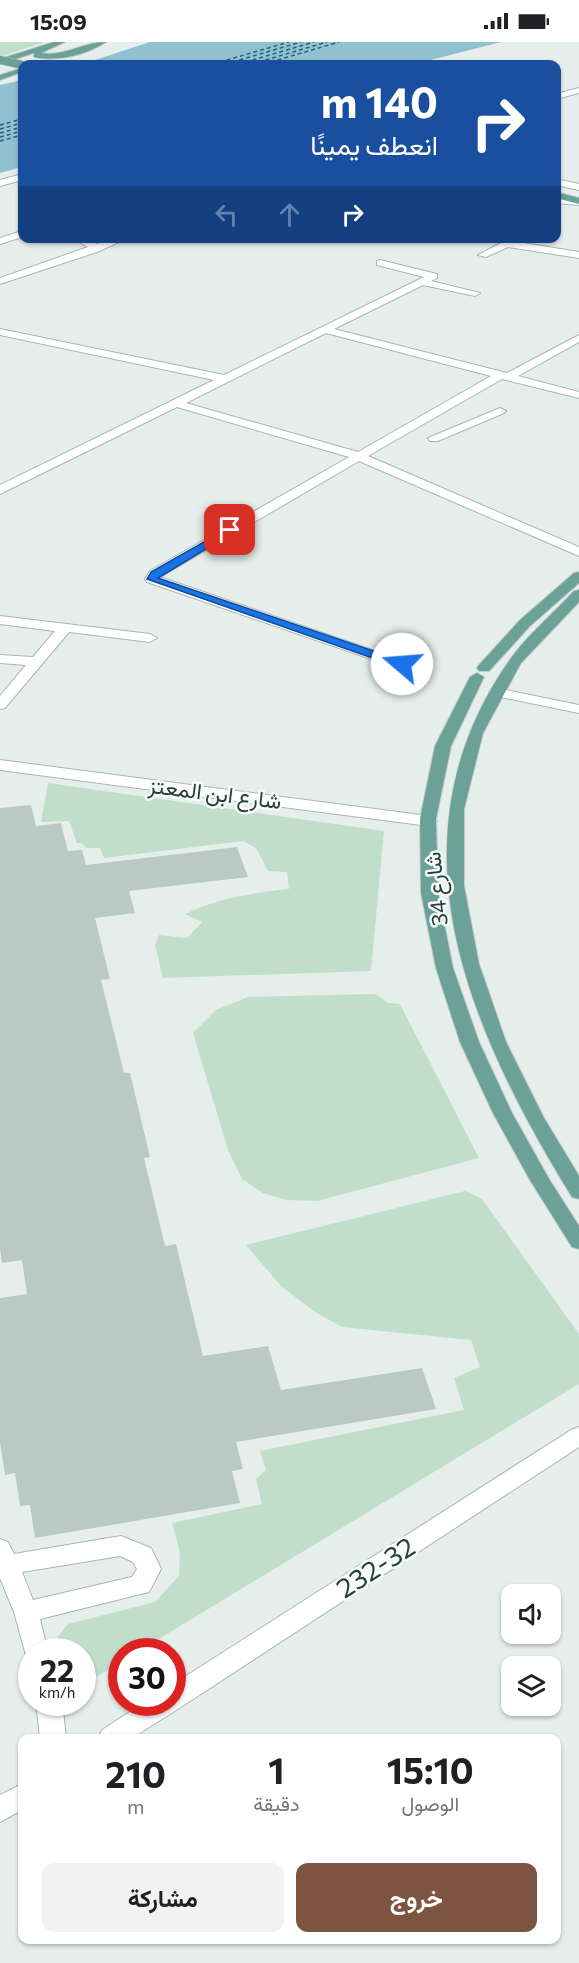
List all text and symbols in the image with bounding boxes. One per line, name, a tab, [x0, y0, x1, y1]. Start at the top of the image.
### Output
text: 15:09	[30, 8, 87, 35]
text: 140 m	[321, 75, 438, 127]
icon: right	[459, 84, 537, 162]
text: انعطف يمينًا	[310, 128, 438, 161]
icon: left	[210, 198, 243, 231]
icon: ahead	[273, 198, 306, 231]
icon: right	[336, 198, 369, 231]
pin	[204, 504, 255, 555]
icon: arrive	[213, 513, 246, 546]
position arrow	[370, 632, 434, 696]
street label: شارع ابن المعتز	[146, 771, 283, 816]
street label: شارع 34	[418, 851, 455, 927]
street label: 232-32	[330, 1529, 421, 1604]
map controls	[501, 1584, 561, 1716]
button: sound	[501, 1584, 561, 1644]
speed limit sign: 30	[108, 1638, 186, 1716]
text: 22	[40, 1651, 74, 1688]
button: layers	[501, 1656, 561, 1716]
text: km/h	[39, 1683, 75, 1701]
text: 1	[268, 1747, 285, 1791]
text: 15:10	[387, 1747, 474, 1791]
text: 210	[105, 1751, 166, 1795]
text: دقيقة	[253, 1791, 300, 1815]
text: الوصول	[401, 1791, 459, 1815]
text: m	[127, 1794, 144, 1818]
button: مشاركة	[42, 1863, 284, 1932]
button: خروج	[296, 1863, 537, 1932]

